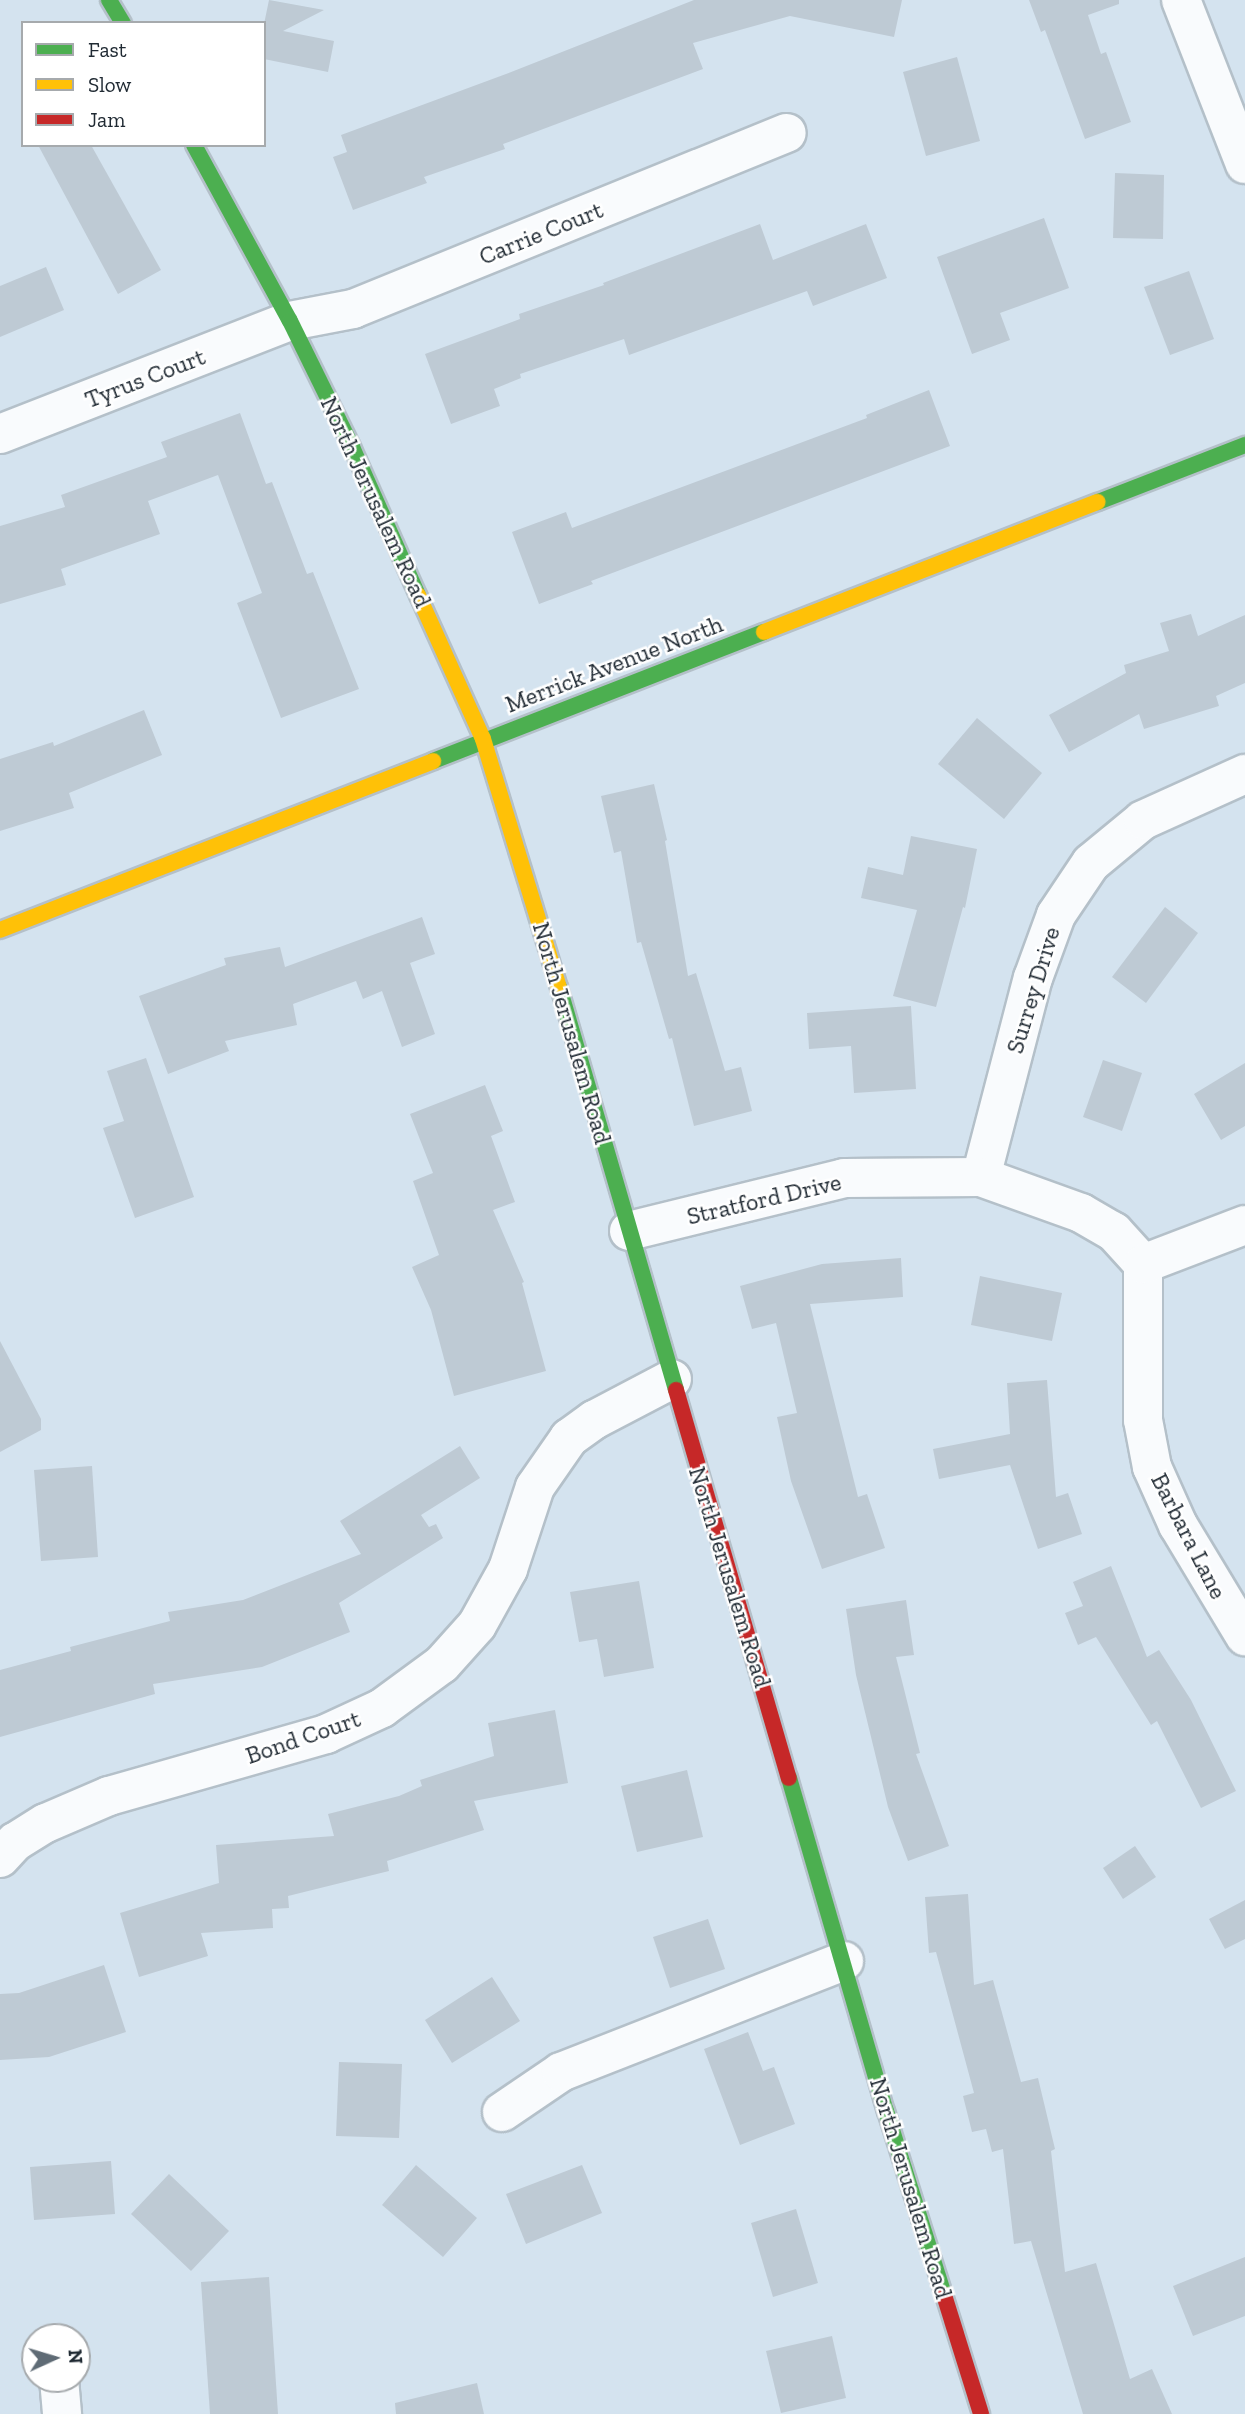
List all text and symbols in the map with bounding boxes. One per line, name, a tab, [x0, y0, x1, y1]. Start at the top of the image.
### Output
legend	[21, 21, 266, 147]
text: Fast	[88, 37, 127, 62]
text: Slow	[88, 72, 131, 97]
text: Jam	[88, 107, 125, 132]
street label: Carrie Court	[475, 195, 607, 271]
street label: Tyrus Court	[81, 342, 209, 414]
street label: North Jerusalem Road	[314, 392, 438, 612]
street label: Merrick Avenue North	[501, 609, 727, 719]
street label: North Jerusalem Road	[526, 918, 618, 1148]
street label: Surrey Drive	[1000, 923, 1066, 1057]
street label: Stratford Drive	[684, 1167, 844, 1231]
street label: North Jerusalem Road	[683, 1463, 777, 1691]
street label: Barbara Lane	[1145, 1468, 1233, 1604]
street label: Bond Court	[242, 1704, 364, 1770]
street label: North Jerusalem Road	[864, 2074, 958, 2302]
north arrow	[21, 2323, 91, 2393]
text: N	[63, 2349, 87, 2365]

